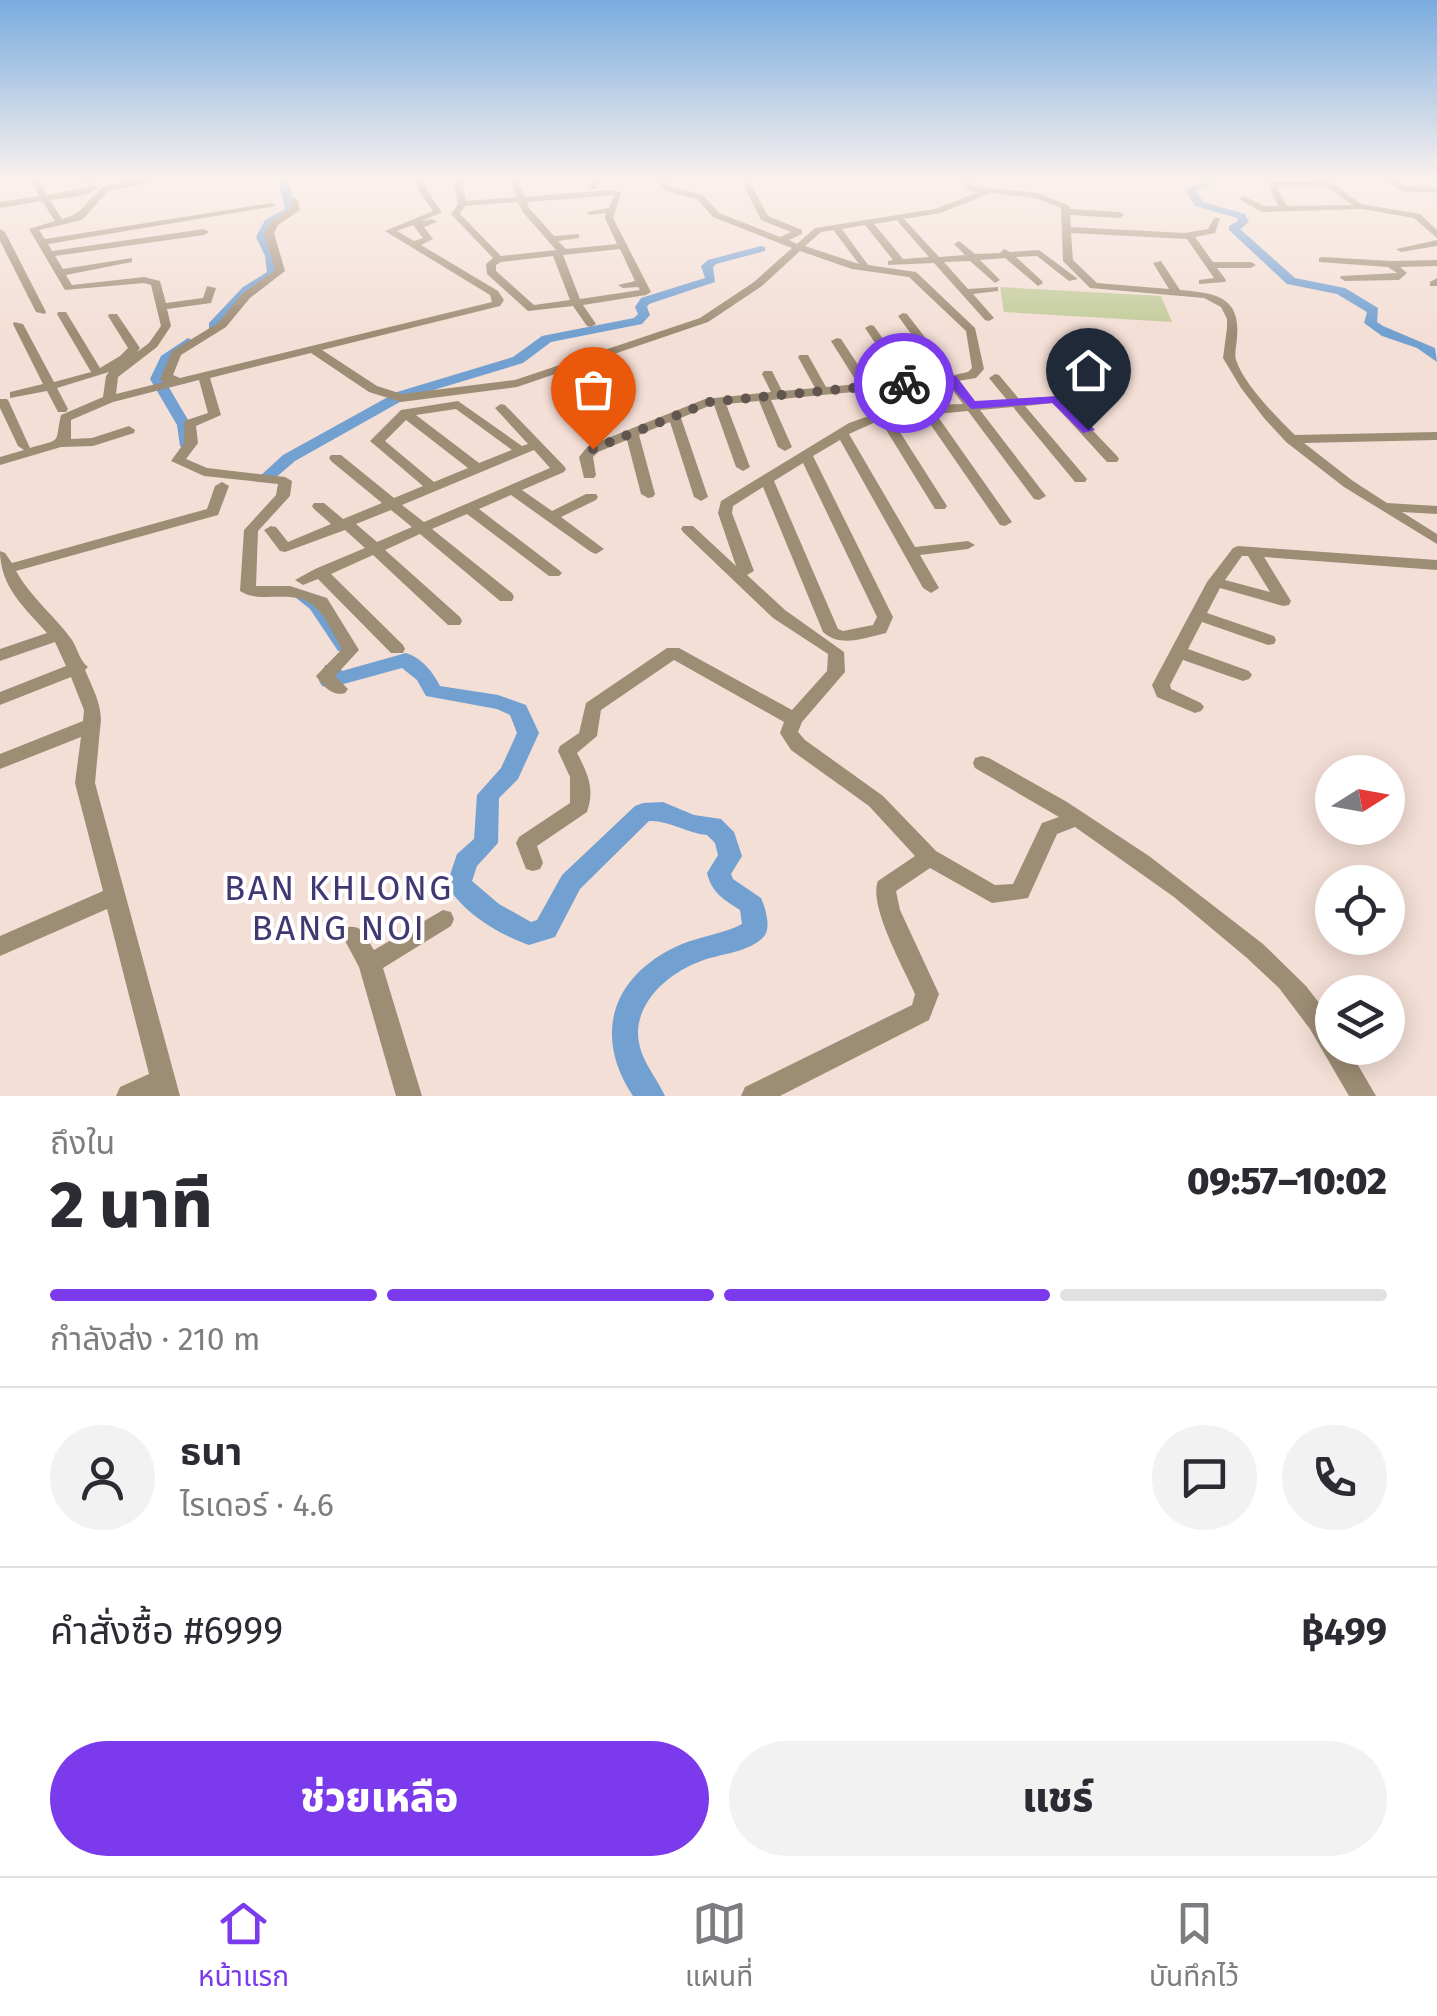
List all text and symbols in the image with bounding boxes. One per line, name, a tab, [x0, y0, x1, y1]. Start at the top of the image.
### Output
pin	[1046, 328, 1131, 431]
courier	[854, 333, 954, 433]
icon: home	[1061, 343, 1116, 398]
pin	[551, 347, 636, 450]
icon: bike	[877, 356, 932, 411]
icon: bag	[566, 362, 621, 417]
north arrow	[1315, 755, 1405, 845]
map controls	[1315, 755, 1405, 1065]
button: locate	[1315, 865, 1405, 955]
district label: BAN KHLONG BANG NOI	[224, 867, 454, 949]
button: layers	[1315, 975, 1405, 1065]
text: ถึงใน	[50, 1124, 115, 1162]
text: 09:57–10:02	[1187, 1158, 1387, 1204]
text: 2 นาที	[50, 1166, 213, 1244]
text: กำลังส่ง · 210 m	[50, 1320, 260, 1358]
button: person	[50, 1425, 155, 1530]
button: chat	[1152, 1425, 1257, 1530]
button: phone	[1282, 1425, 1387, 1530]
text: ธนา	[180, 1429, 242, 1475]
text: ไรเดอร์ · 4.6	[180, 1486, 334, 1524]
text: คำสั่งซื้อ #6999	[50, 1608, 283, 1654]
text: ฿499	[1301, 1609, 1387, 1655]
button: ช่วยเหลือ	[50, 1741, 709, 1856]
button: แชร์	[729, 1741, 1387, 1856]
tab: หน้าแรก	[198, 1896, 289, 1999]
tab: แผนที่	[685, 1896, 753, 1999]
tab: บันทึกไว้	[1149, 1896, 1239, 1999]

